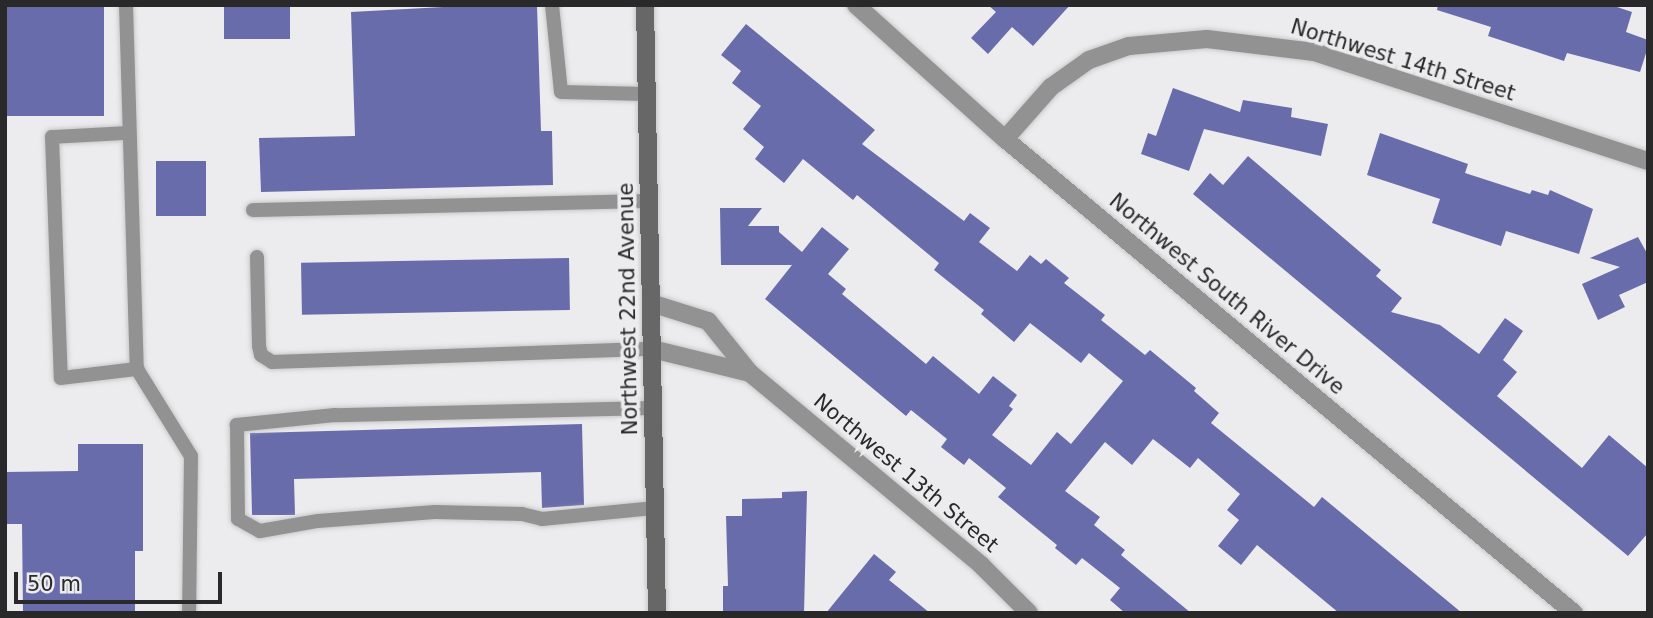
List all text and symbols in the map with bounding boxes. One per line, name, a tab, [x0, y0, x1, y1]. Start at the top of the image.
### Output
street label: Northwest 14th Street	[1288, 14, 1518, 106]
street label: Northwest 22nd Avenue	[613, 182, 643, 436]
street label: Northwest South River Drive	[1104, 188, 1350, 400]
street label: Northwest 13th Street	[808, 388, 1004, 558]
scale bar	[18, 558, 226, 602]
text: 50 m	[27, 572, 81, 596]

